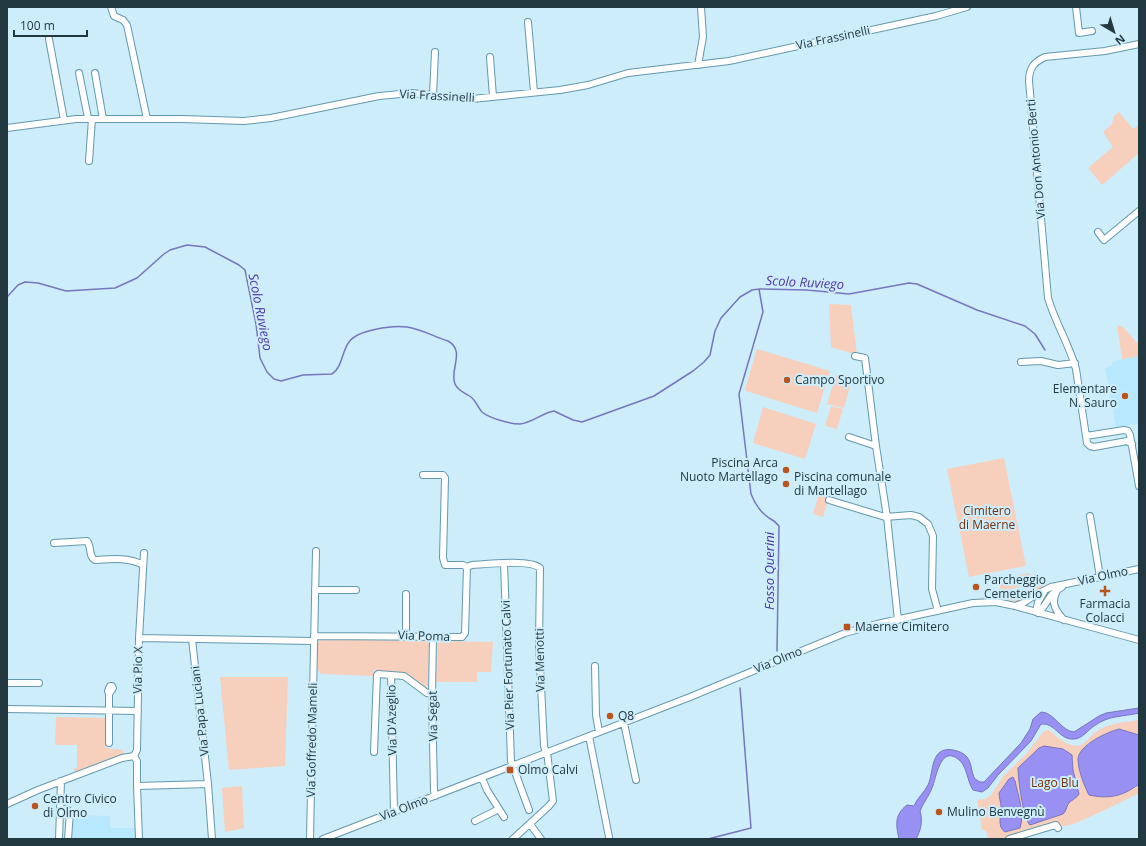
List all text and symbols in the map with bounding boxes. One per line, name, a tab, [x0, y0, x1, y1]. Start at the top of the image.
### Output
scale bar	[14, 12, 87, 38]
north arrow	[1094, 12, 1134, 52]
text: 100 m	[20, 17, 55, 34]
street label: Via Frassinelli	[794, 21, 872, 54]
text: N	[1112, 32, 1129, 49]
street label: Via Frassinelli	[399, 85, 475, 106]
street label: Via Don Antonio Berti	[1022, 98, 1049, 220]
water label: Scolo Ruviego	[765, 271, 845, 293]
water label: Scolo Ruviego	[245, 272, 277, 352]
place label: Campo Sportivo	[795, 371, 885, 388]
marker: Campo Sportivo	[782, 375, 792, 385]
place label: Elementare N. Sauro	[1053, 380, 1117, 411]
marker: Elementare N. Sauro	[1120, 391, 1130, 401]
place label: Piscina Arca Nuoto Martellago	[680, 454, 778, 485]
marker: Piscina Arca Nuoto Martellago	[781, 465, 791, 475]
place label: Piscina comunale di Martellago	[794, 468, 891, 499]
marker: Piscina comunale di Martellago	[781, 479, 791, 489]
park label: Cimitero di Maerne	[959, 502, 1016, 533]
water label: Fosso Querini	[760, 531, 778, 610]
street label: Via Olmo	[1076, 562, 1129, 589]
place label: Parcheggio Cemeterio	[984, 571, 1046, 602]
marker: Parcheggio Cemeterio	[971, 582, 981, 592]
marker: Farmacia Colacci	[1100, 586, 1110, 596]
place label: Farmacia Colacci	[1080, 595, 1131, 626]
street label: Via Pier Fortunato Calvi	[497, 600, 518, 730]
place label: Maerne Cimitero	[855, 618, 949, 635]
marker: Maerne Cimitero	[842, 622, 852, 632]
street label: Via Poma	[398, 626, 450, 645]
street label: Via Menotti	[530, 628, 549, 692]
street label: Via Olmo	[751, 642, 804, 677]
street label: Via Pio X	[129, 646, 146, 694]
street label: Via Papa Luciani	[186, 665, 213, 757]
street label: Via Goffredo Mameli	[302, 683, 321, 797]
street label: Via D'Azeglio	[382, 684, 401, 756]
street label: Via Segat	[424, 690, 441, 742]
place label: Q8	[618, 707, 634, 724]
marker: Q8	[605, 711, 615, 721]
place label: Olmo Calvi	[518, 761, 578, 778]
marker: Olmo Calvi	[505, 765, 515, 775]
park label: Lago Blu	[1031, 774, 1079, 791]
place label: Centro Civico di Olmo	[43, 790, 117, 821]
street label: Via Olmo	[377, 791, 431, 825]
marker: Centro Civico di Olmo	[30, 801, 40, 811]
place label: Mulino Benvegnù	[947, 803, 1045, 820]
marker: Mulino Benvegnù	[934, 807, 944, 817]

